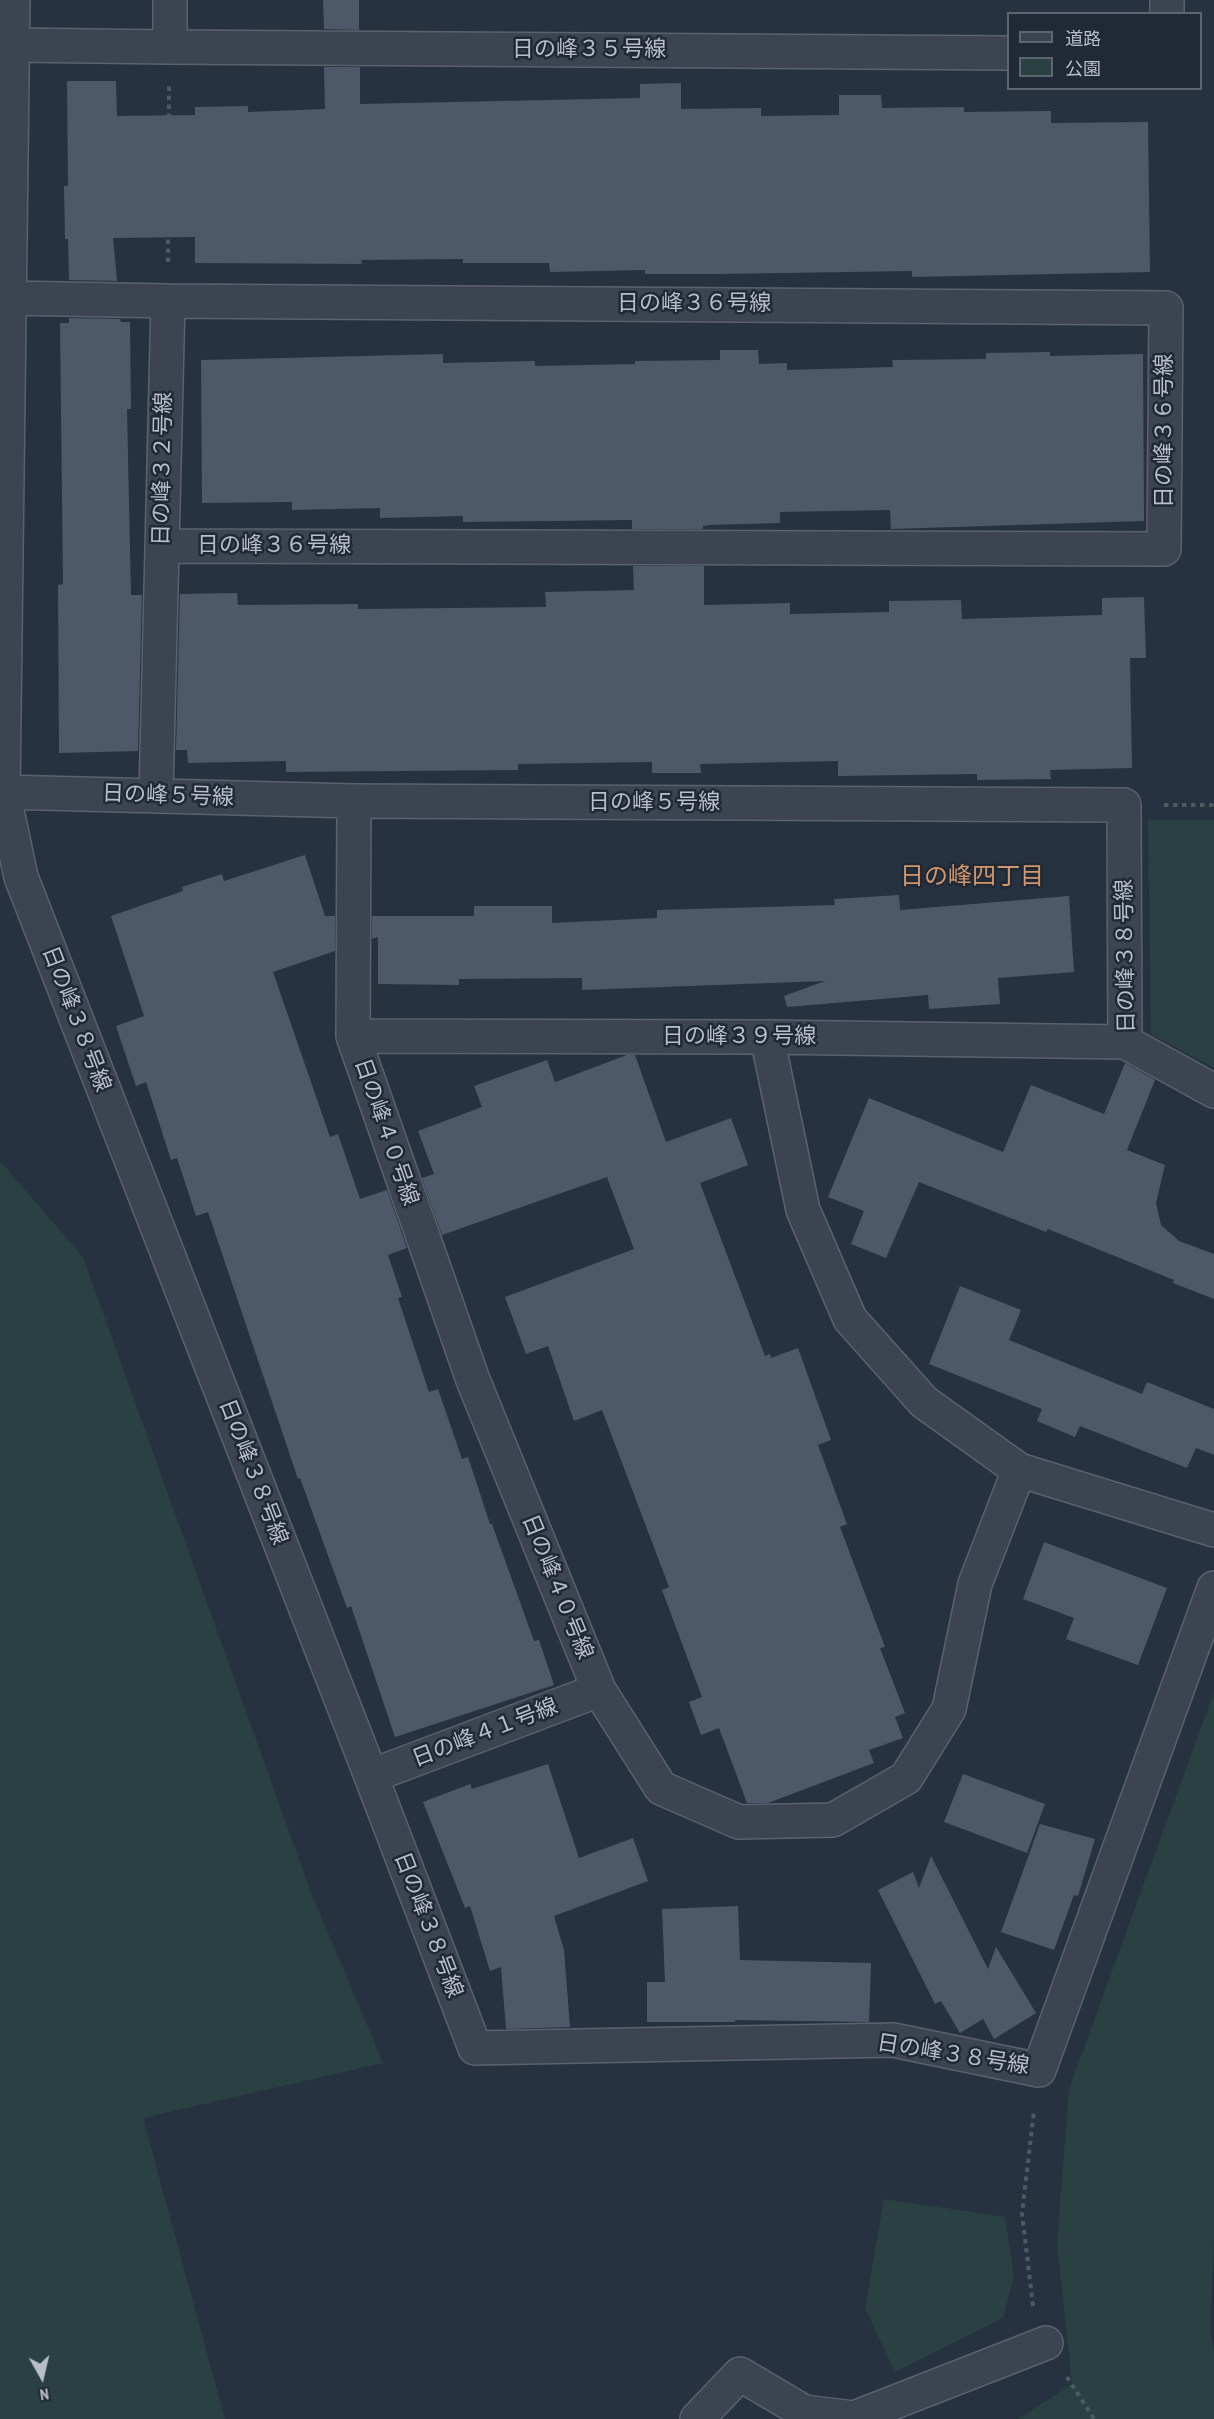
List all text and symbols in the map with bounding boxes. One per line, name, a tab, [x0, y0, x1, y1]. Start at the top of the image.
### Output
legend	[1007, 12, 1202, 90]
text: 道路	[1065, 27, 1101, 50]
street label: 日の峰３５号線	[512, 37, 666, 63]
text: 公園	[1065, 57, 1101, 80]
street label: 日の峰３６号線	[617, 291, 771, 317]
street label: 日の峰３６号線	[1152, 354, 1178, 508]
street label: 日の峰３２号線	[148, 392, 178, 546]
street label: 日の峰３６号線	[197, 533, 351, 559]
street label: 日の峰５号線	[102, 781, 234, 811]
street label: 日の峰５号線	[588, 790, 720, 816]
district label: 日の峰四丁目	[900, 863, 1044, 891]
street label: 日の峰３８号線	[1111, 879, 1141, 1033]
street label: 日の峰３８号線	[36, 942, 116, 1096]
street label: 日の峰３９号線	[662, 1024, 816, 1050]
street label: 日の峰４０号線	[348, 1055, 424, 1209]
street label: 日の峰３８号線	[213, 1395, 293, 1549]
street label: 日の峰４０号線	[516, 1511, 598, 1663]
street label: 日の峰４１号線	[408, 1693, 562, 1773]
street label: 日の峰３８号線	[388, 1848, 468, 2002]
street label: 日の峰３８号線	[875, 2030, 1031, 2080]
north arrow	[12, 2347, 72, 2407]
text: N	[39, 2384, 50, 2405]

